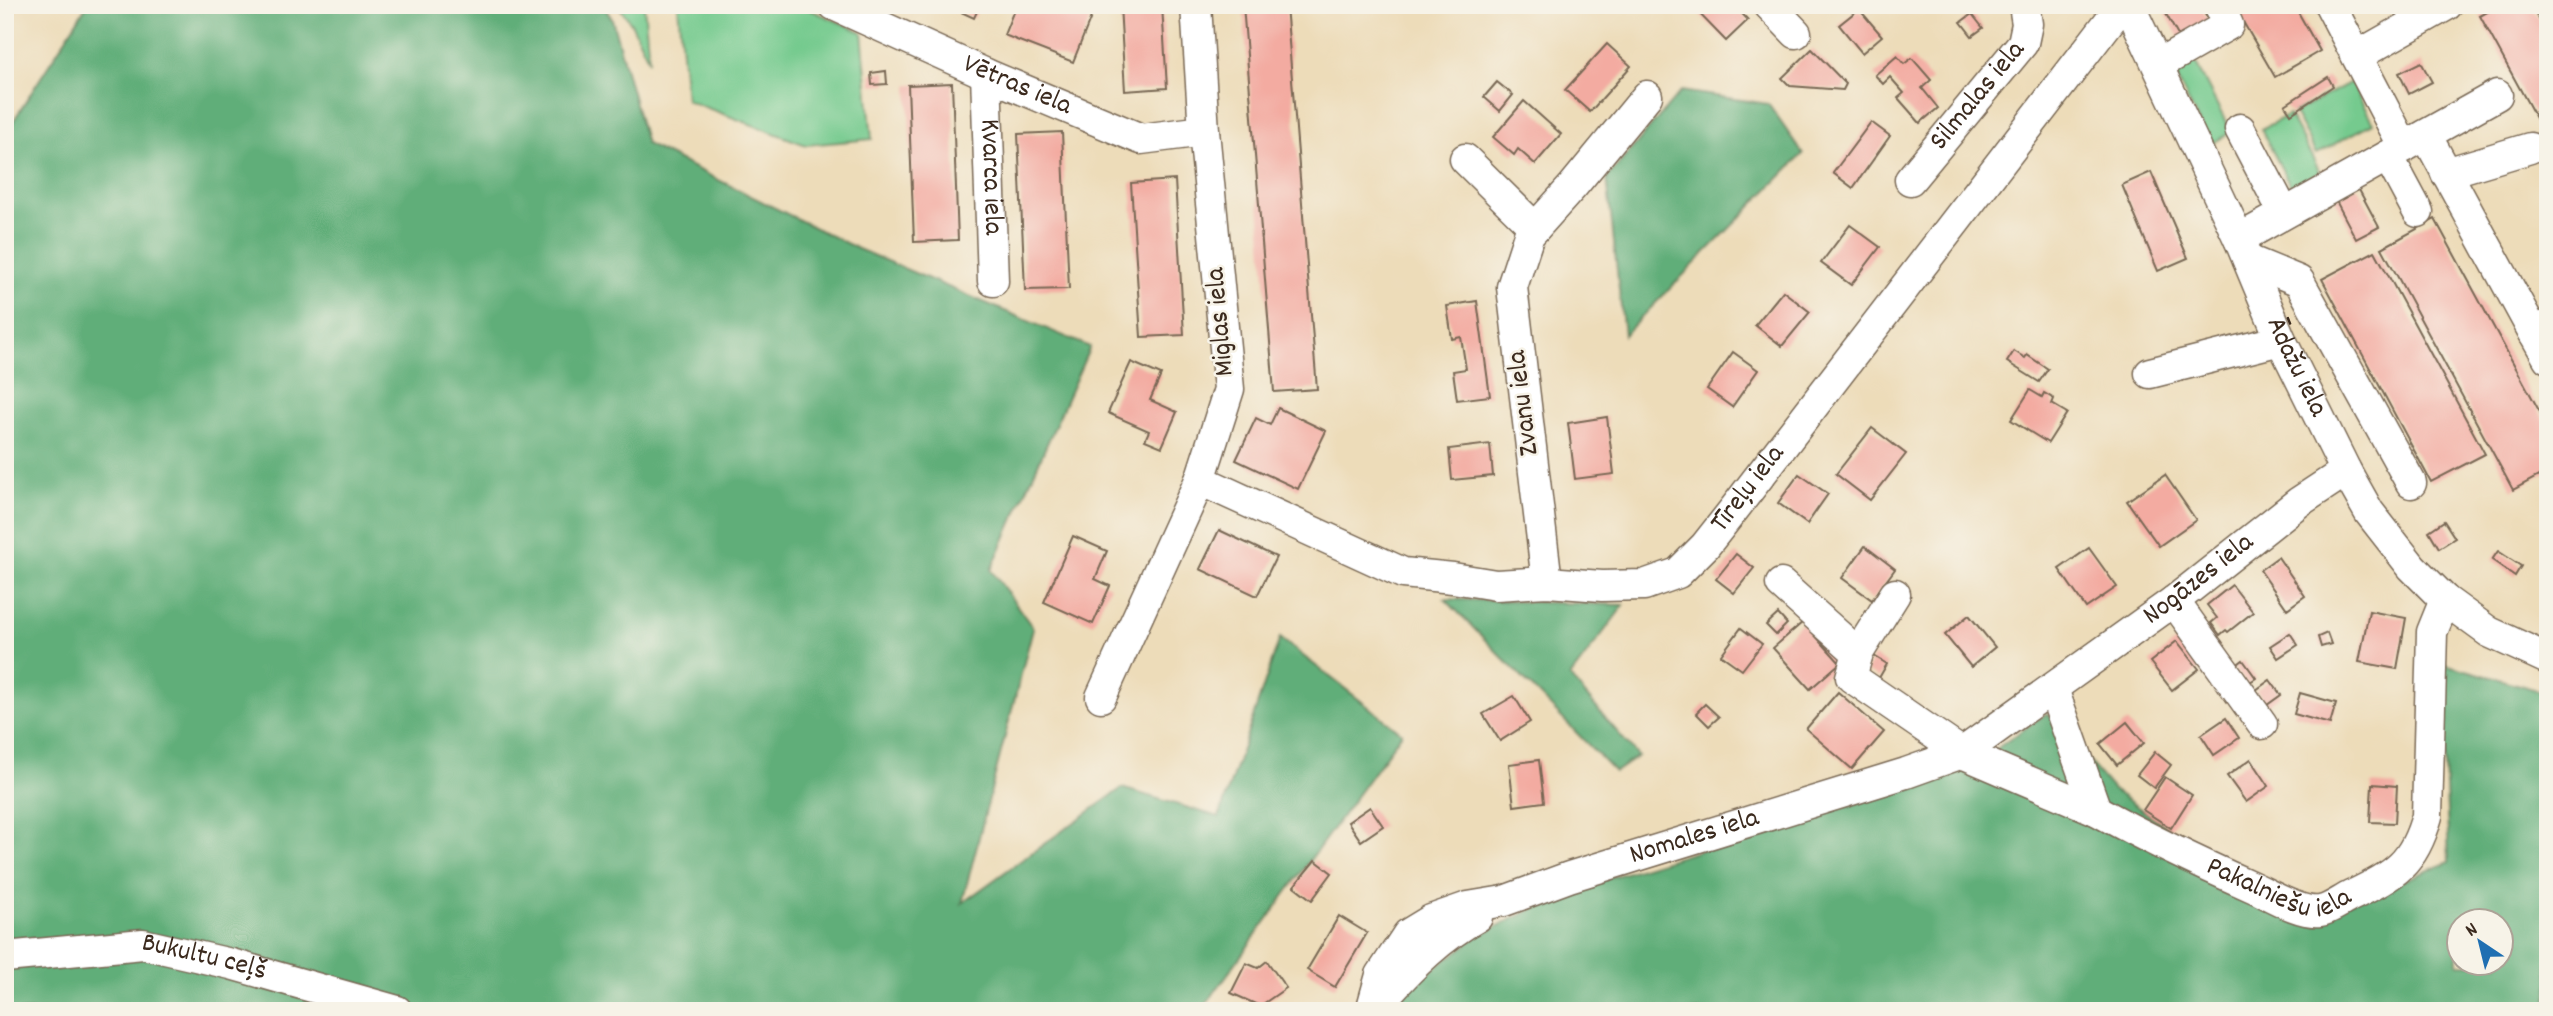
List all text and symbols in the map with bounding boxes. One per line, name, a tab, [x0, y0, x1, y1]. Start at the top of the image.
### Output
street label: Silmalas iela	[1921, 32, 2037, 160]
street label: Vētras iela	[956, 46, 1078, 128]
street label: Kvarca iela	[968, 118, 1011, 237]
street label: Miglas iela	[1197, 265, 1247, 378]
street label: Ādažu iela	[2254, 312, 2337, 425]
street label: Zvanu iela	[1499, 347, 1551, 458]
street label: Tīreļu iela	[1702, 437, 1796, 542]
street label: Nogāzes iela	[2136, 524, 2264, 636]
street label: Nomales iela	[1625, 799, 1765, 877]
street label: Pakalniešu iela	[2199, 848, 2361, 931]
north arrow	[2444, 908, 2514, 978]
text: N	[2461, 917, 2484, 945]
street label: Bukultu ceļš	[138, 924, 271, 993]

